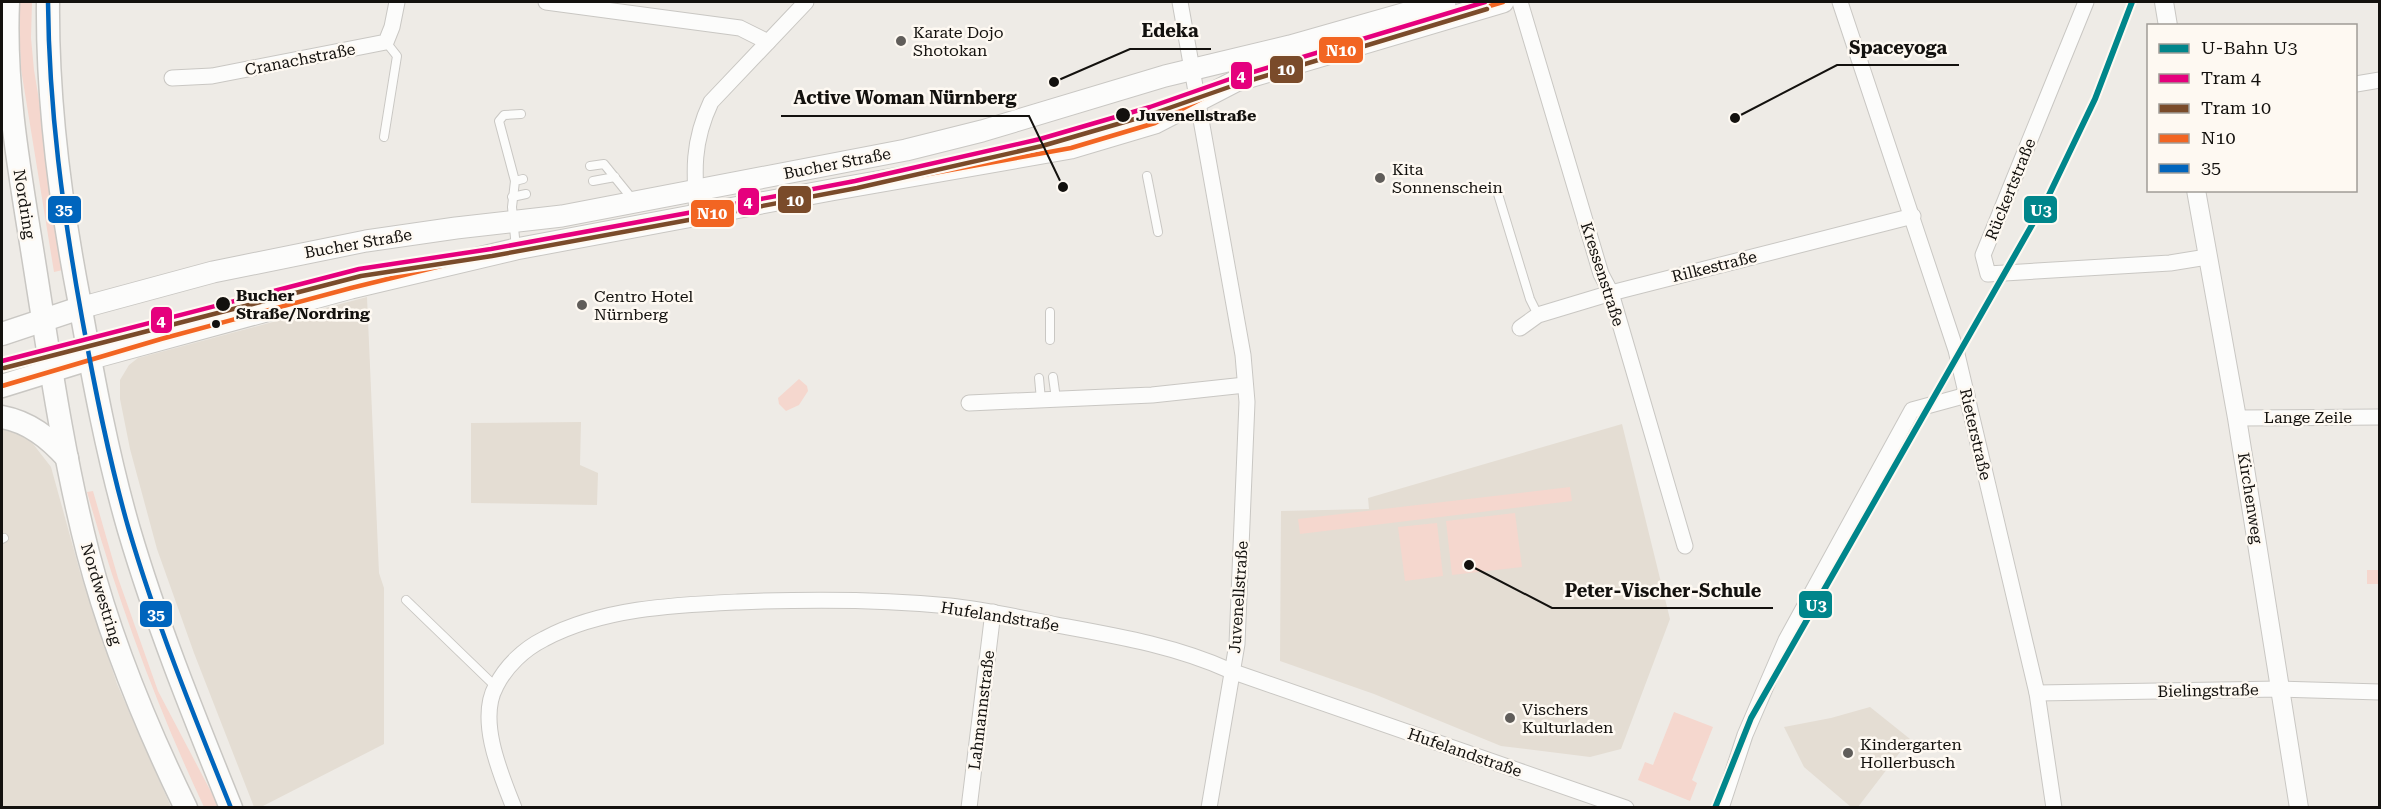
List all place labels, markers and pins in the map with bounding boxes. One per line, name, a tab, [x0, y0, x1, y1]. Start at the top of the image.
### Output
callout: Edeka	[1130, 13, 1211, 49]
place label: Karate Dojo Shotokan	[913, 23, 1004, 60]
callout: Spaceyoga	[1837, 29, 1959, 65]
marker: Karate Dojo Shotokan	[894, 34, 908, 48]
callout: Active Woman Nürnberg	[781, 80, 1029, 116]
marker: Juvenellstraße	[1114, 106, 1132, 124]
place label: Juvenellstraße	[1136, 106, 1256, 125]
place label: Kita Sonnenschein	[1392, 160, 1503, 197]
marker: Kita Sonnenschein	[1373, 171, 1387, 185]
place label: Bucher Straße/Nordring	[236, 286, 370, 323]
place label: Centro Hotel Nürnberg	[594, 287, 693, 324]
marker: Bucher Straße/Nordring	[214, 295, 232, 313]
marker: Centro Hotel Nürnberg	[575, 298, 589, 312]
unlabelled marker	[210, 318, 222, 330]
callout: Peter-Vischer-Schule	[1552, 572, 1773, 608]
place label: Vischers Kulturladen	[1522, 700, 1613, 737]
marker: Vischers Kulturladen	[1503, 711, 1517, 725]
place label: Kindergarten Hollerbusch	[1860, 735, 1962, 772]
marker: Kindergarten Hollerbusch	[1841, 746, 1855, 760]

